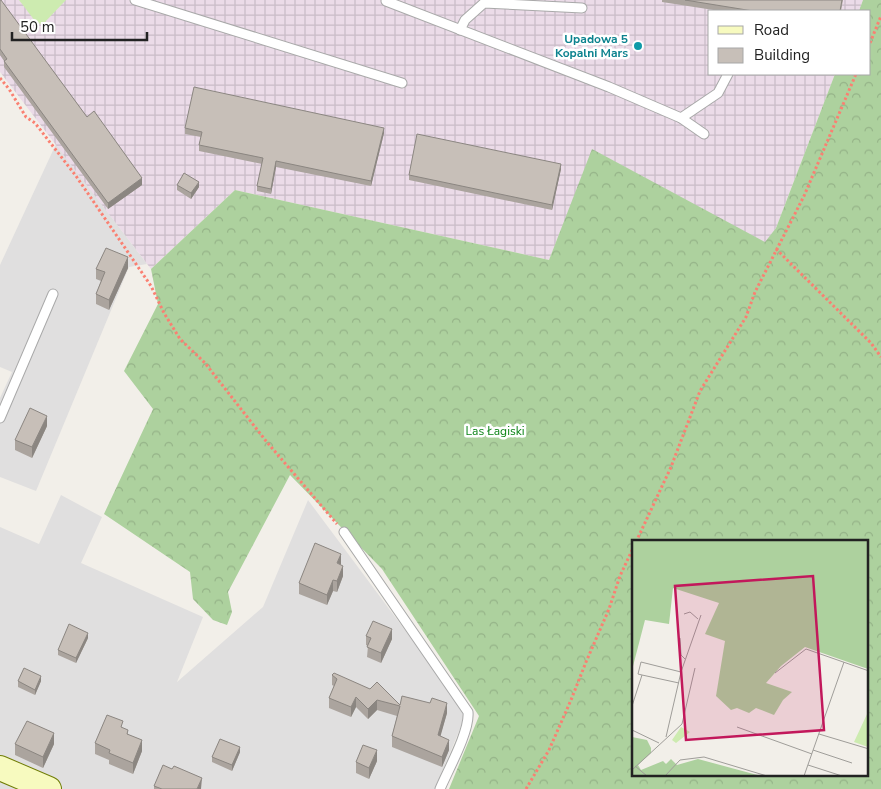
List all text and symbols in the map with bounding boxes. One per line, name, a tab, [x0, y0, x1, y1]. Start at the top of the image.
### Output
scale bar	[12, 10, 148, 42]
legend	[708, 10, 871, 75]
text: 50 m	[20, 17, 55, 37]
text: Road	[754, 20, 789, 40]
place label: Upadowa 5 Kopalni Mars	[555, 31, 628, 61]
marker: Upadowa 5 Kopalni Mars	[632, 40, 644, 52]
text: Building	[754, 45, 810, 65]
park label: Las Łagiski	[466, 423, 524, 439]
inset map	[632, 540, 868, 776]

